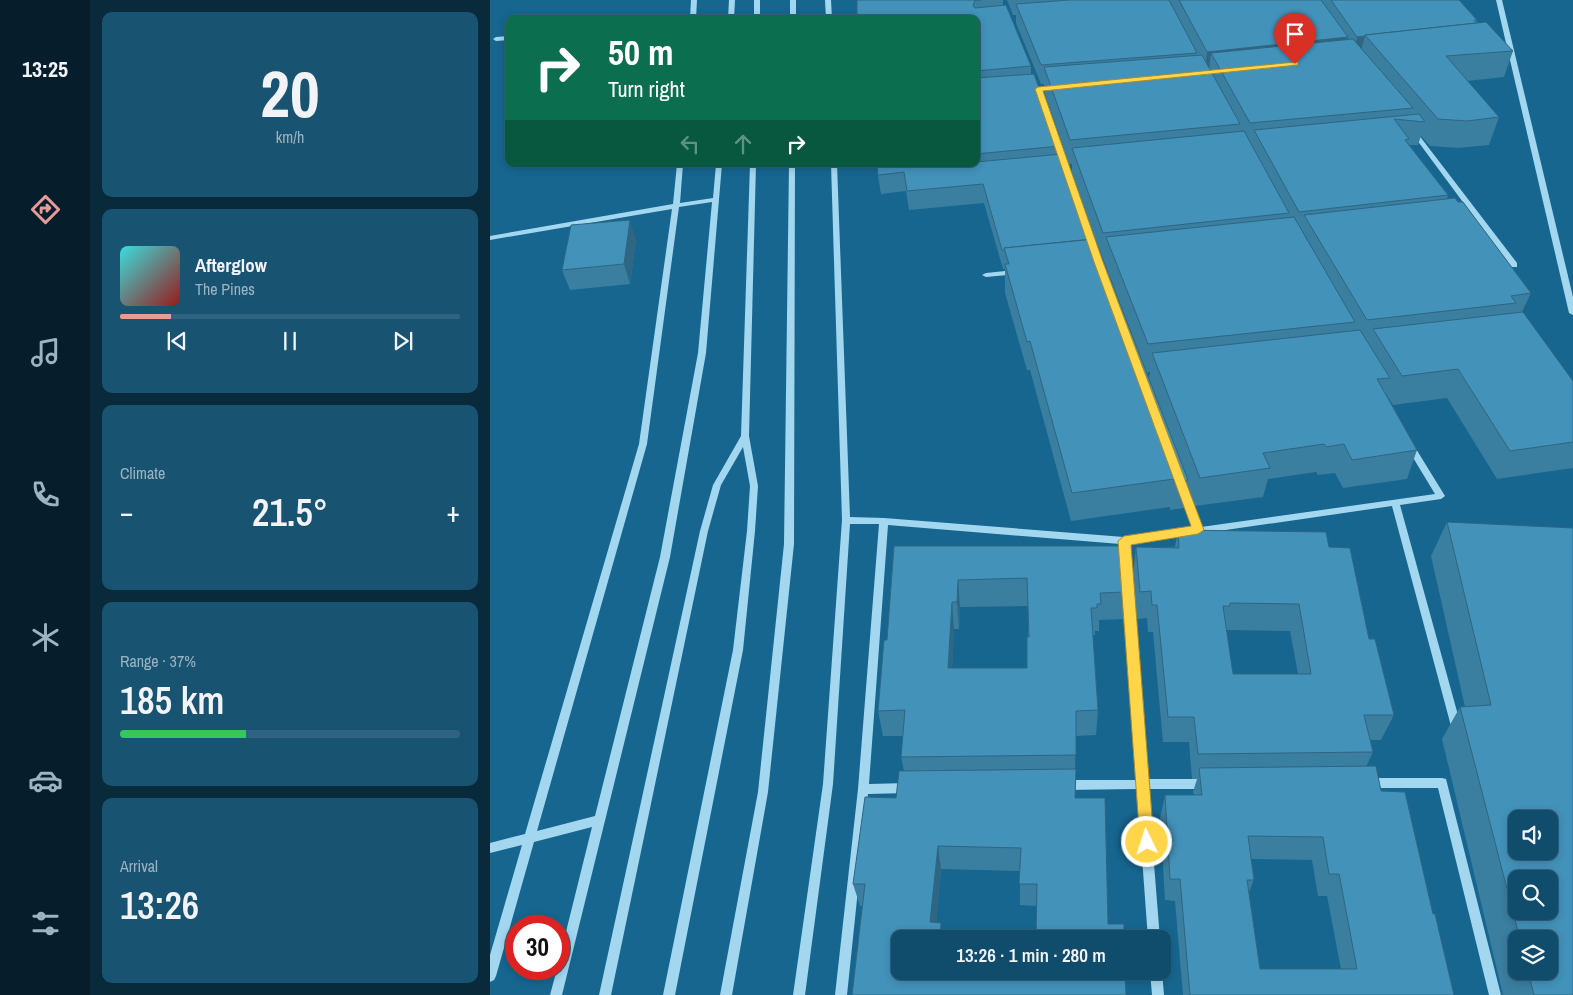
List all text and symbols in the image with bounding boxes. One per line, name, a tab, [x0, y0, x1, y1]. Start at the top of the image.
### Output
pin	[1274, 13, 1316, 64]
icon: arrive	[1281, 20, 1309, 48]
text: 50 m	[608, 29, 673, 76]
icon: right	[525, 35, 590, 100]
text: 20	[260, 50, 320, 137]
text: 13:25	[22, 54, 68, 84]
text: Turn right	[608, 74, 685, 104]
text: km/h	[276, 126, 304, 148]
icon: left	[676, 130, 704, 158]
icon: ahead	[729, 130, 757, 158]
icon: right	[782, 130, 810, 158]
icon: directions	[28, 192, 63, 227]
text: Afterglow	[195, 252, 267, 278]
text: The Pines	[195, 278, 255, 300]
icon: previous	[163, 327, 191, 355]
icon: pause	[276, 327, 304, 355]
icon: next	[389, 327, 417, 355]
icon: music	[28, 335, 63, 370]
text: Climate	[120, 462, 165, 484]
icon: phone	[28, 477, 63, 512]
text: 21.5°	[252, 487, 328, 538]
text: −	[120, 493, 133, 531]
text: +	[447, 493, 460, 531]
icon: climate	[28, 620, 63, 655]
text: Range · 37%	[120, 650, 196, 672]
text: 185 km	[120, 675, 224, 726]
icon: car	[28, 763, 63, 798]
map controls	[1508, 810, 1558, 980]
button: sound	[1508, 810, 1558, 860]
position arrow	[1120, 815, 1172, 867]
text: Arrival	[120, 855, 158, 877]
button: search	[1508, 870, 1558, 920]
text: 13:26	[120, 880, 199, 931]
icon: filters	[28, 906, 63, 941]
speed limit sign: 30	[505, 915, 570, 980]
button: layers	[1508, 930, 1558, 980]
text: 13:26 · 1 min · 280 m	[956, 942, 1106, 968]

